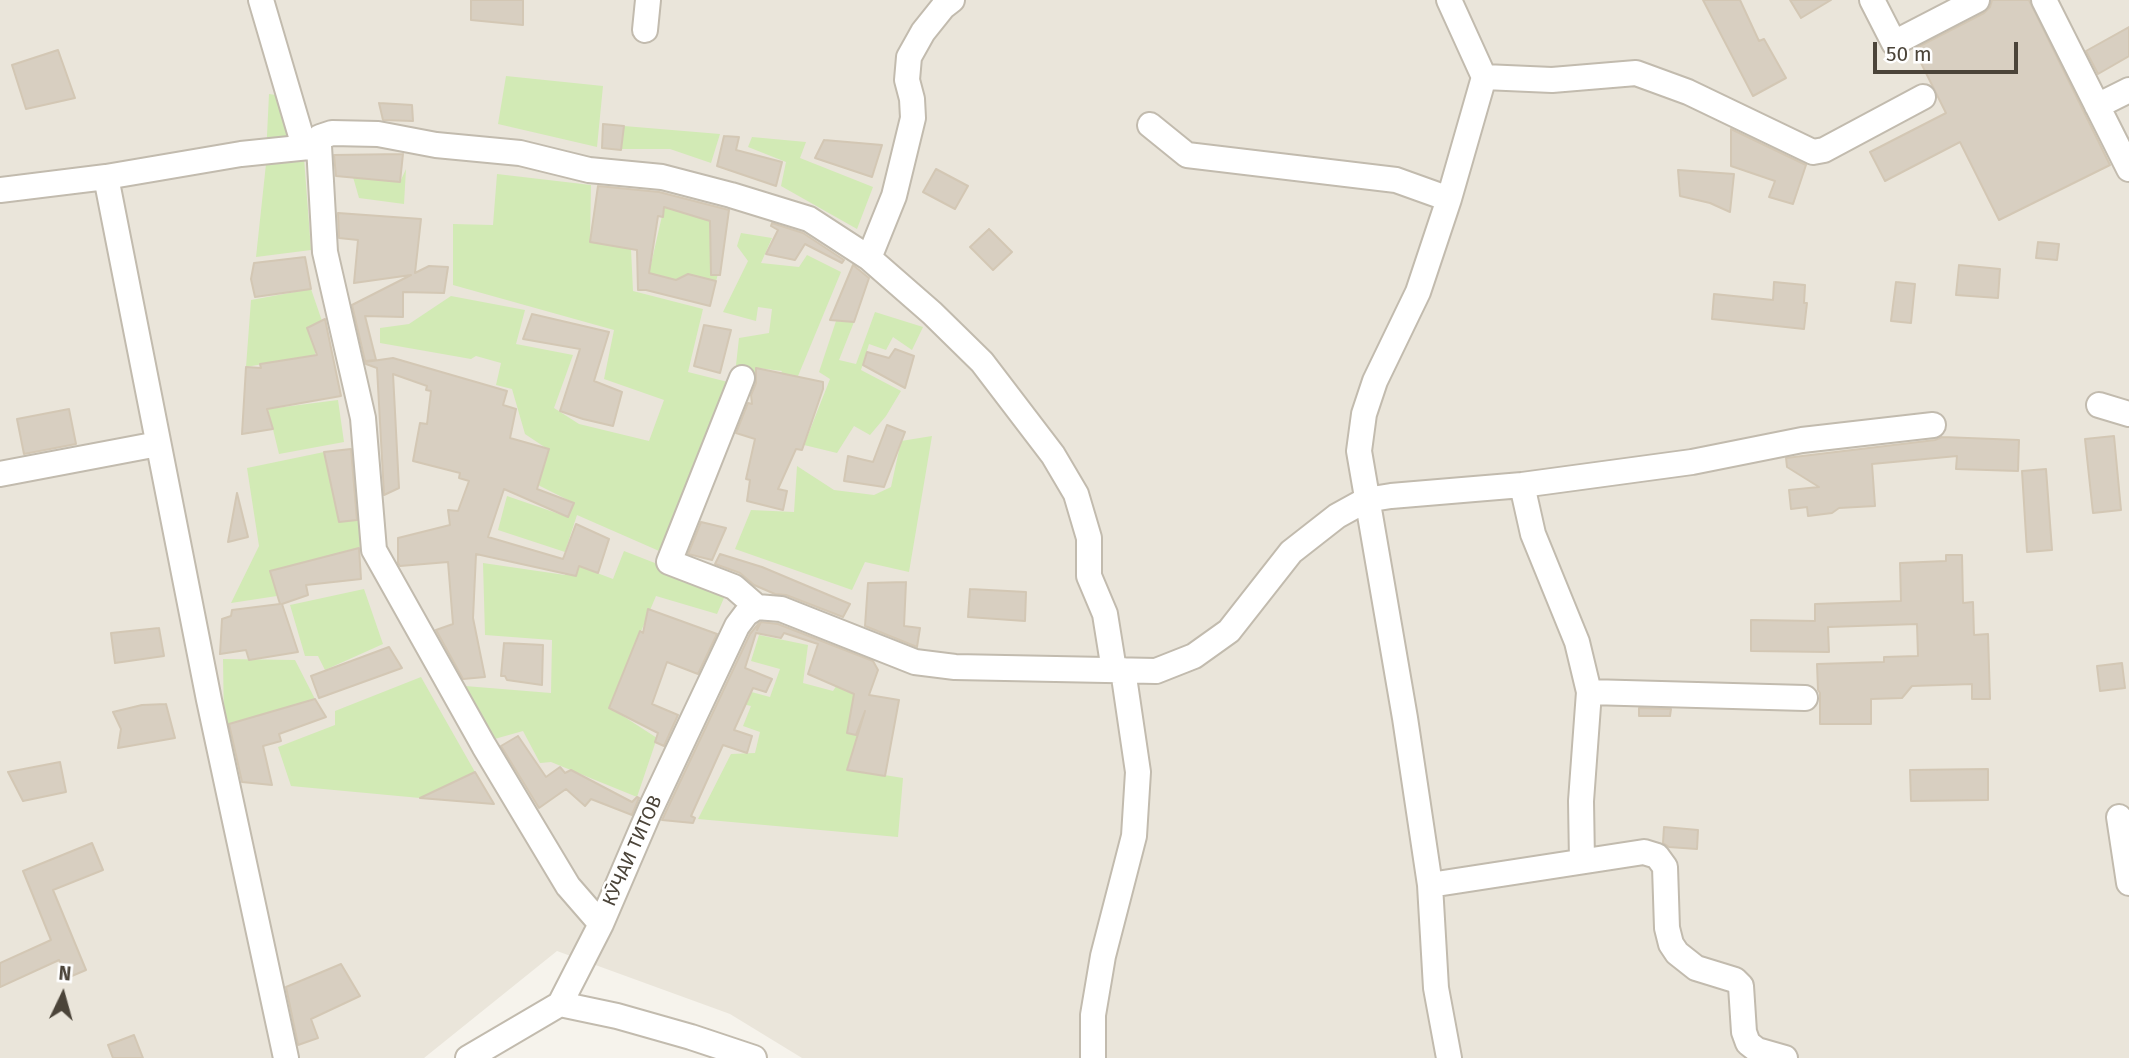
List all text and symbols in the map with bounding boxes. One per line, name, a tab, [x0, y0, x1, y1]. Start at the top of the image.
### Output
scale bar	[1877, 28, 2022, 72]
text: 50 m	[1886, 41, 1932, 67]
street label: КӮЧАИ ТИТОВ	[598, 792, 668, 910]
north arrow	[28, 960, 98, 1030]
text: N	[58, 962, 72, 986]

